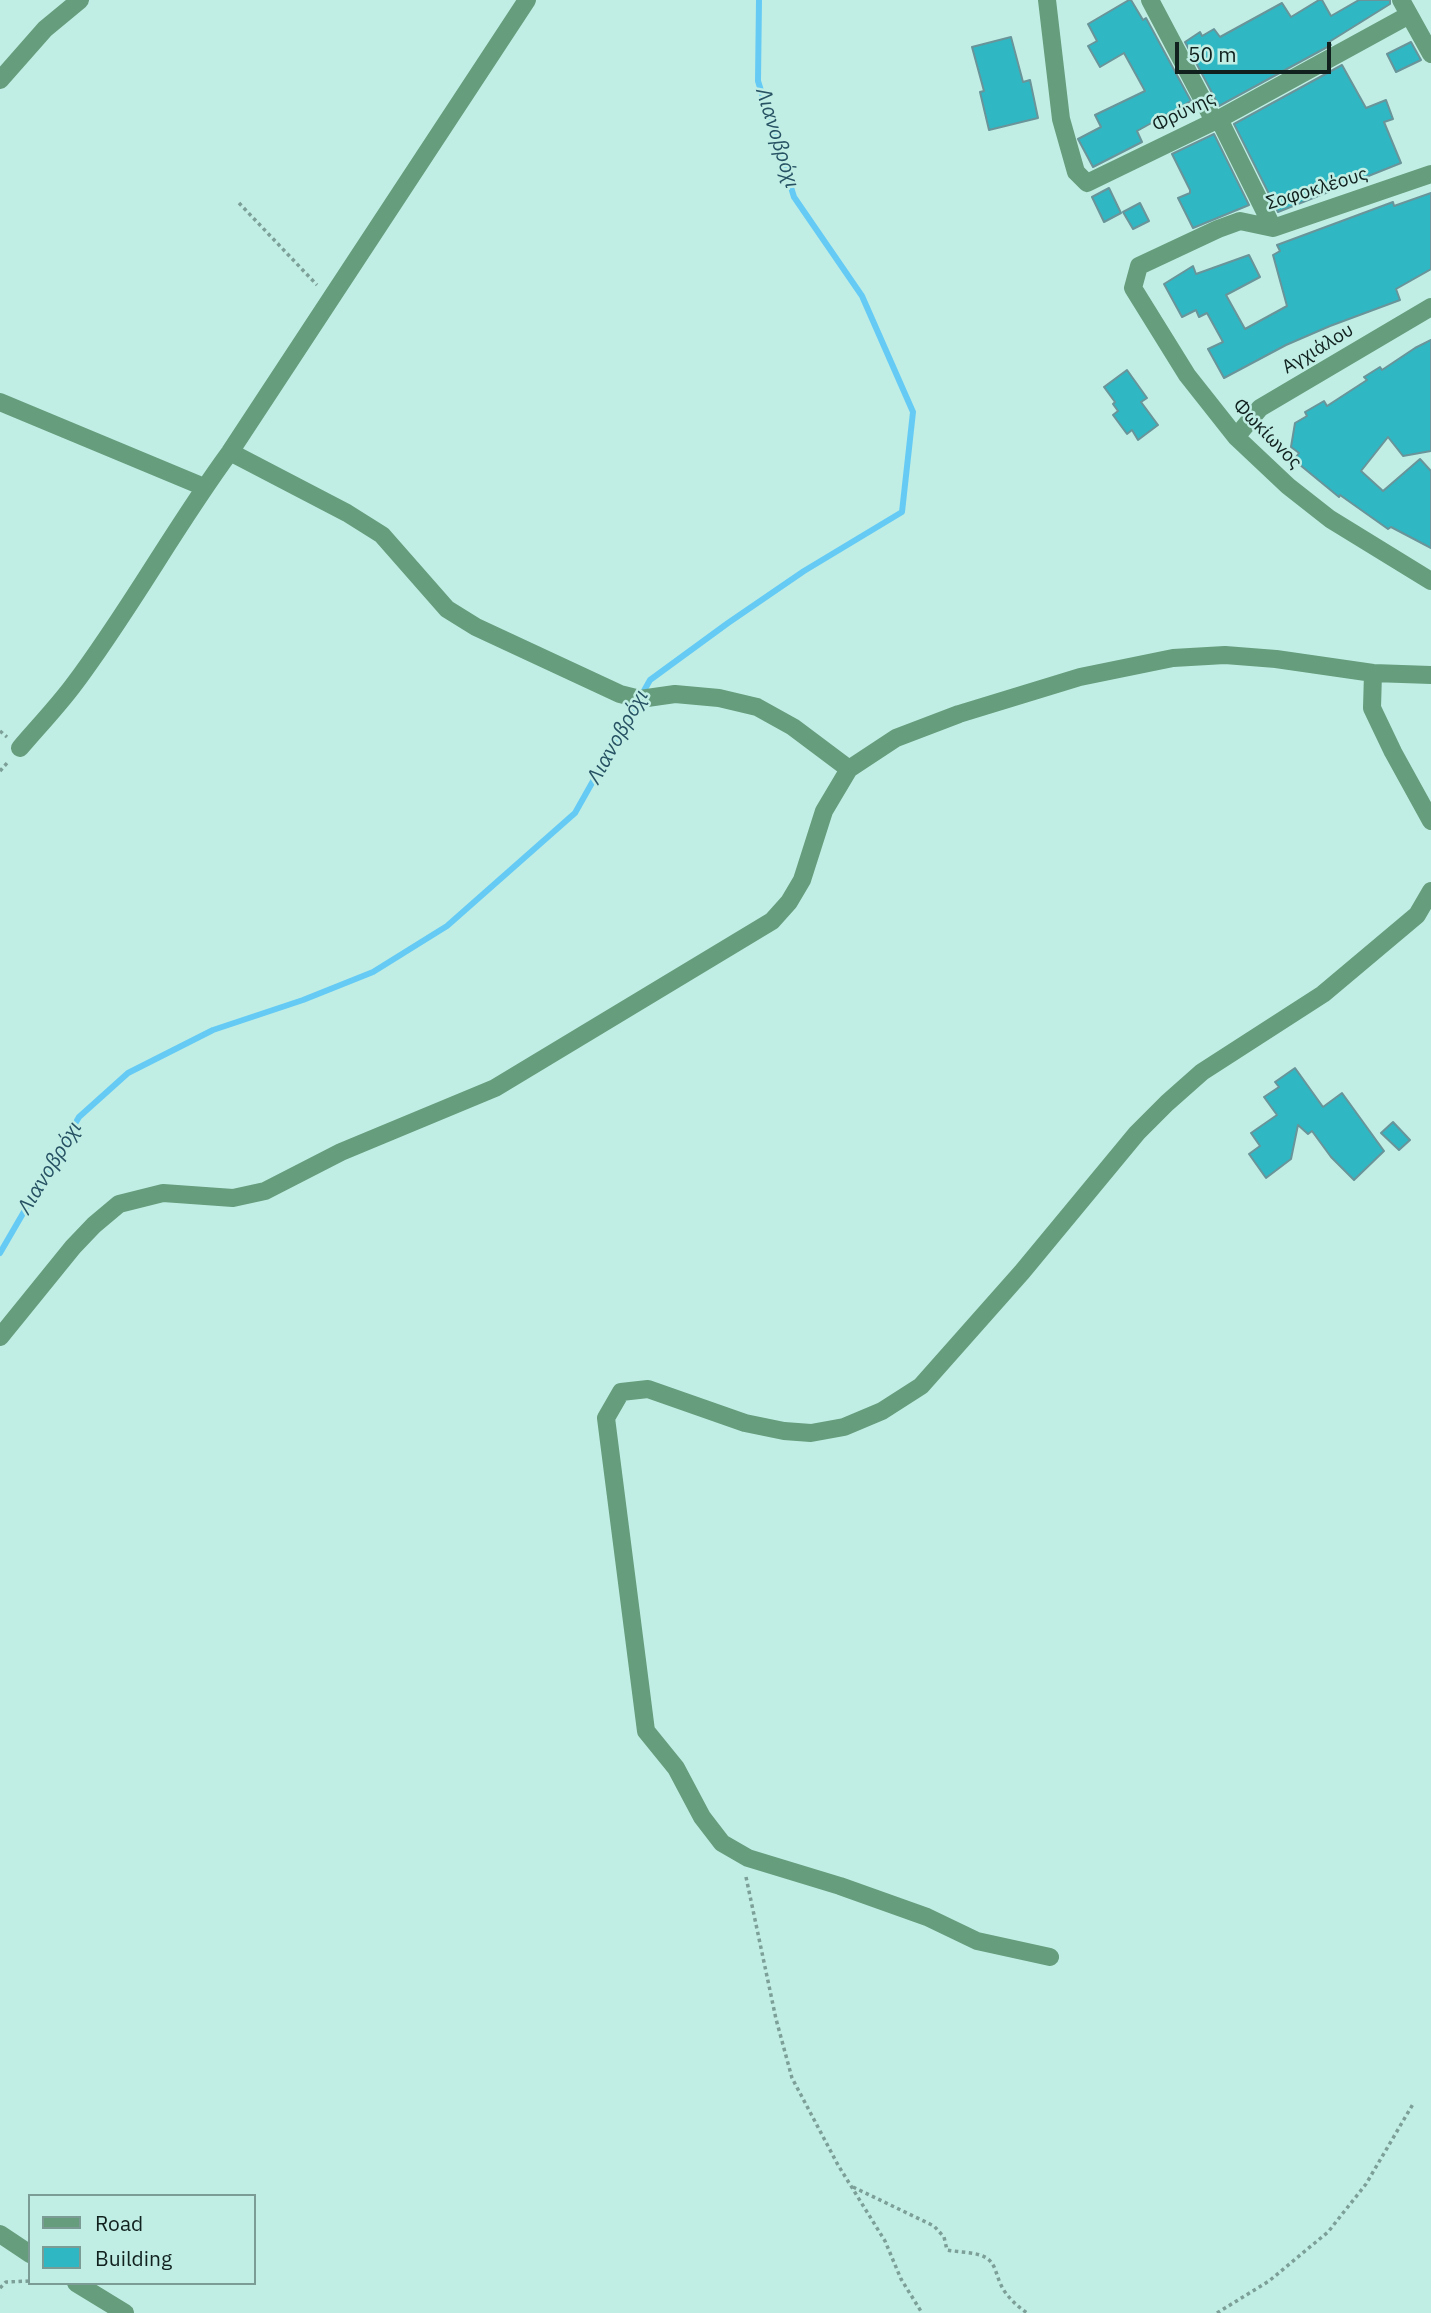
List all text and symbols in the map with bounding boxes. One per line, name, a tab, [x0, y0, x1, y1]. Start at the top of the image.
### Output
scale bar	[1179, 28, 1335, 72]
text: 50 m	[1188, 40, 1237, 68]
water label: Λιανοβρόχι	[750, 85, 804, 191]
street label: Φρύνης	[1149, 87, 1219, 137]
street label: Σοφοκλέους	[1263, 163, 1371, 215]
street label: Αγχιάλου	[1278, 319, 1358, 379]
street label: Φωκίωνος	[1228, 394, 1306, 474]
water label: Λιανοβρόχι	[582, 685, 654, 789]
water label: Λιανοβρόχι	[12, 1117, 88, 1219]
legend	[28, 2194, 256, 2285]
text: Road	[95, 2209, 143, 2237]
text: Building	[95, 2244, 172, 2272]

